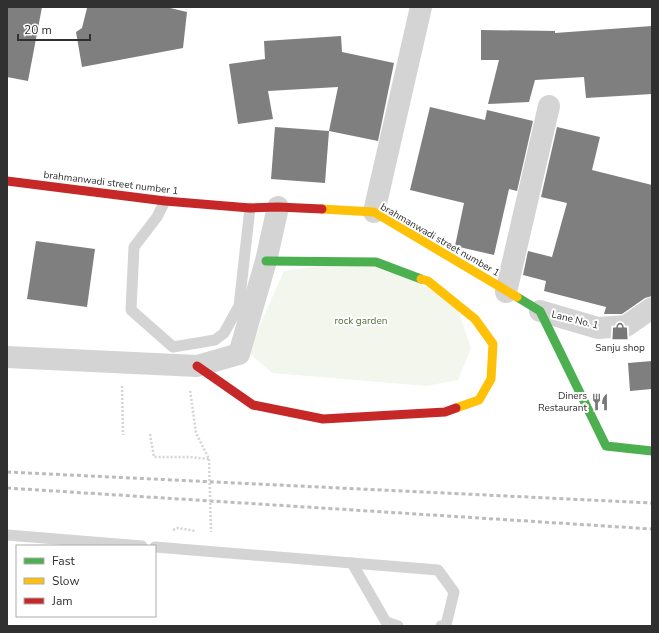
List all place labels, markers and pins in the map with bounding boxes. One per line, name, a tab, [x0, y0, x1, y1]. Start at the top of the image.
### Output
shop icon: Sanju shop	[610, 321, 630, 341]
place label: Sanju shop	[595, 341, 645, 355]
place label: Diners Restaurant	[538, 389, 587, 415]
restaurant icon: Diners Restaurant	[590, 392, 610, 412]

